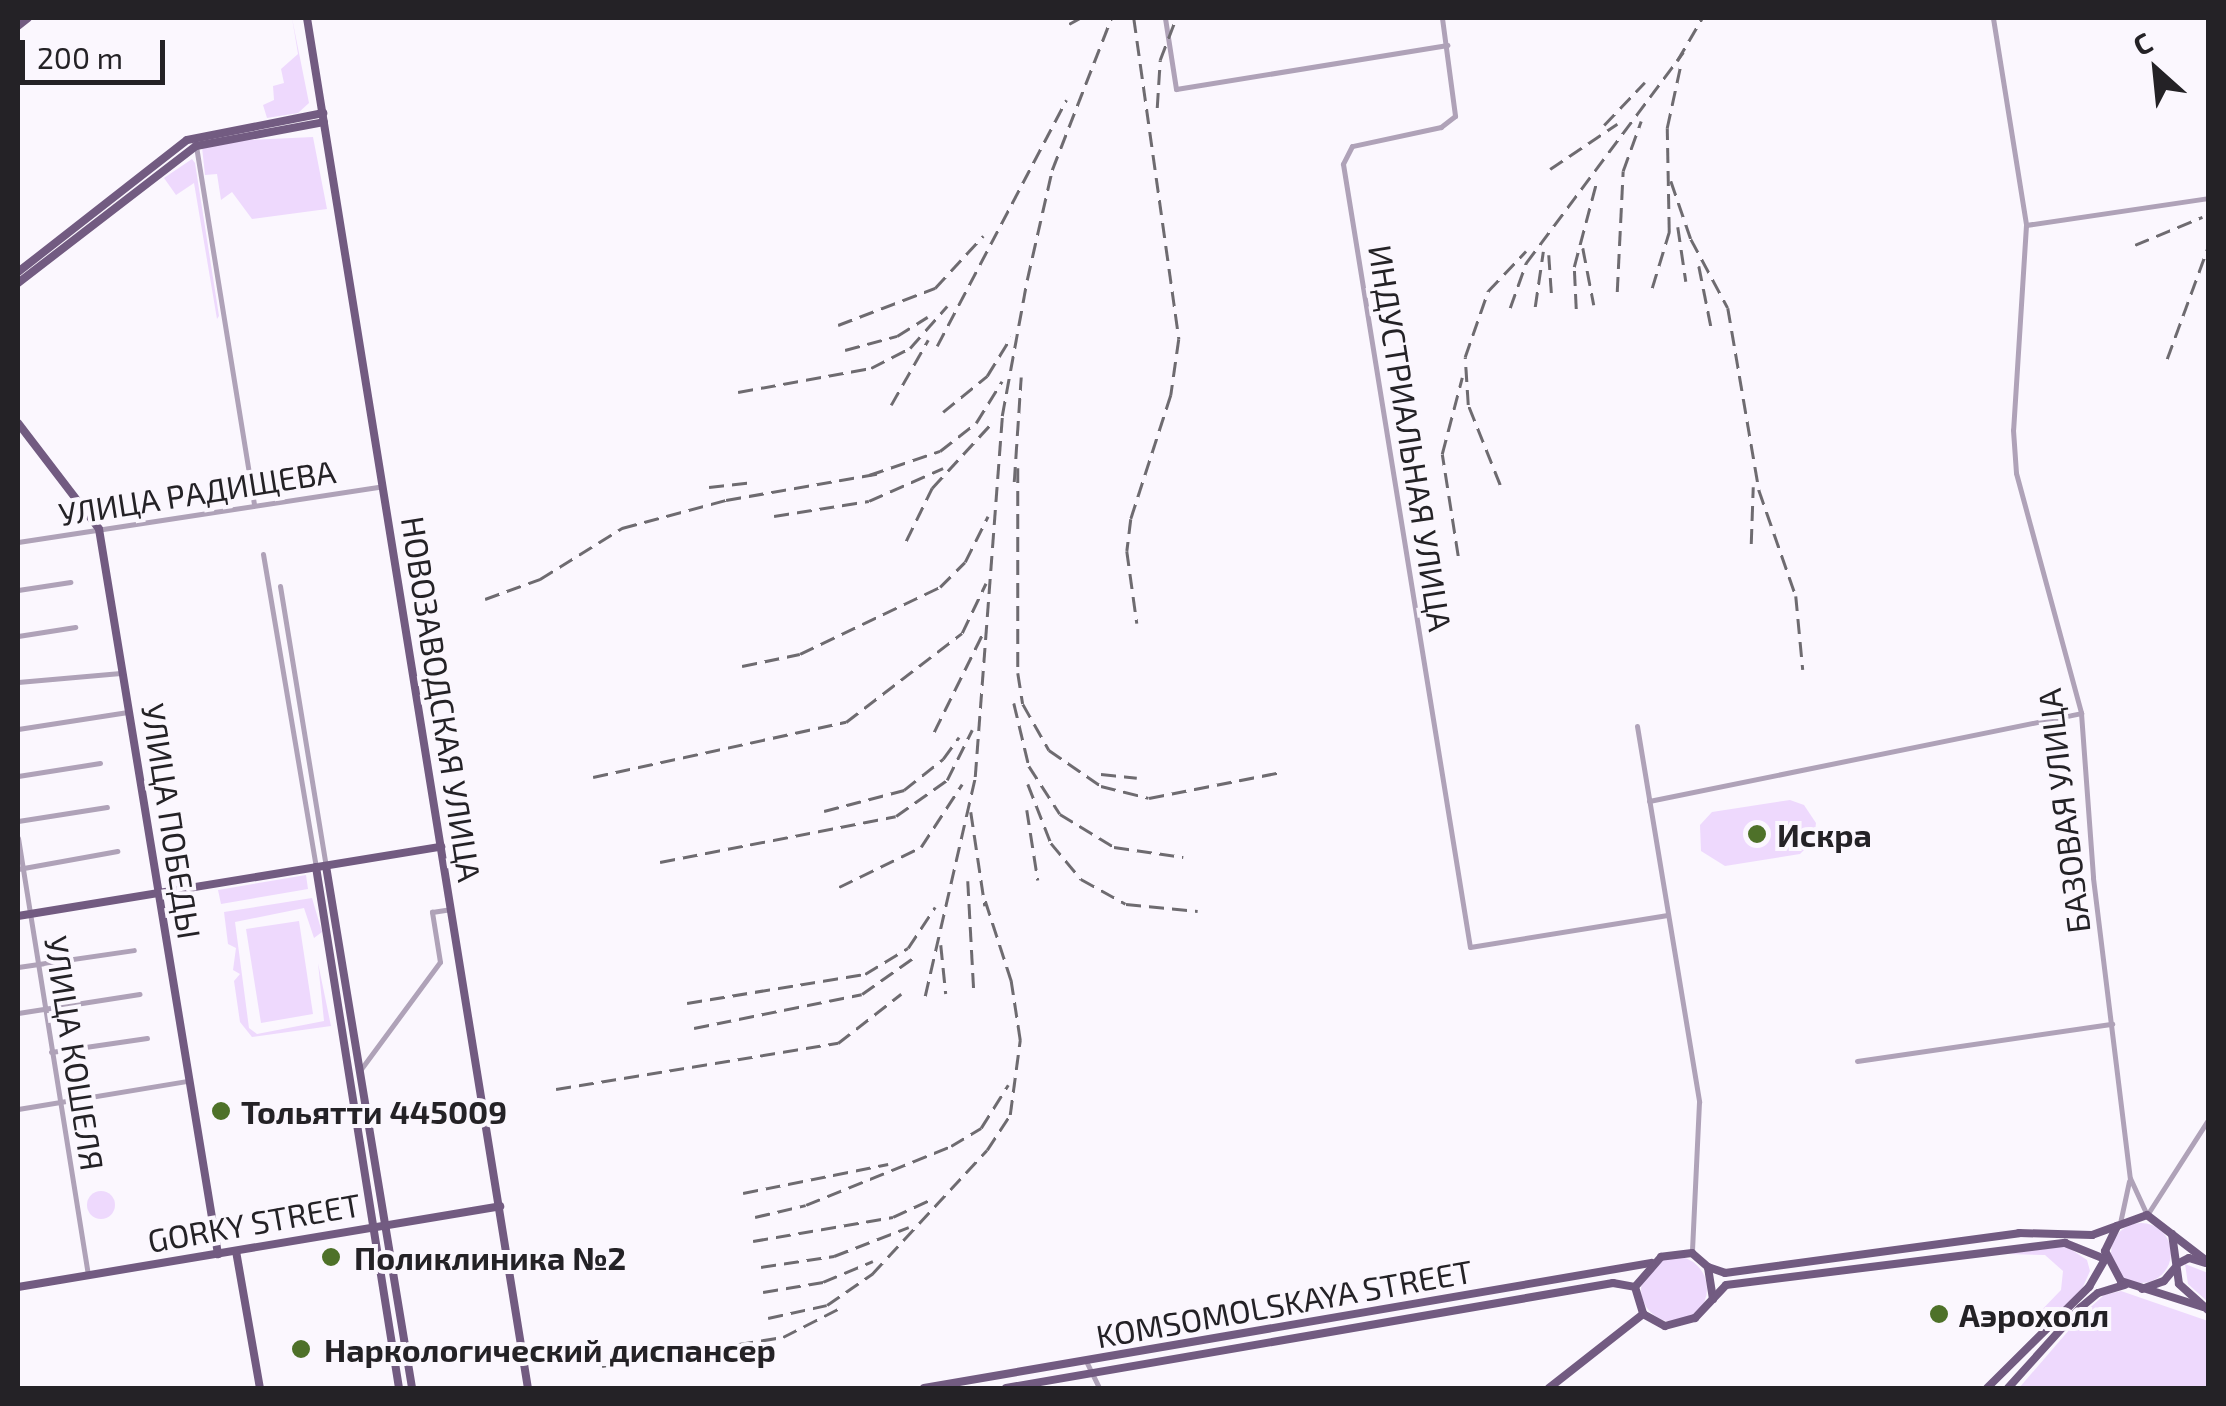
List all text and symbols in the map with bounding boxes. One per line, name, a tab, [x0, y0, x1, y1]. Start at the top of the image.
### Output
scale bar	[25, 20, 170, 82]
north arrow	[2106, 20, 2206, 120]
text: С	[2127, 24, 2157, 62]
text: 200 m	[37, 39, 123, 75]
street label: ИНДУСТРИАЛЬНАЯ УЛИЦА	[1361, 242, 1461, 634]
street label: УЛИЦА РАДИЩЕВА	[56, 451, 338, 533]
street label: НОВОЗАВОДСКАЯ УЛИЦА	[394, 514, 490, 884]
street label: БАЗОВАЯ УЛИЦА	[2029, 687, 2097, 935]
street label: УЛИЦА ПОБЕДЫ	[134, 701, 210, 941]
place label: Искра	[1777, 815, 1872, 853]
marker: Искра	[1746, 823, 1768, 845]
street label: УЛИЦА КОШЕЛЯ	[37, 933, 113, 1173]
place label: Тольятти 445009	[241, 1092, 507, 1130]
marker: Тольятти 445009	[210, 1100, 232, 1122]
street label: GORKY STREET	[144, 1184, 364, 1260]
place label: Поликлиника №2	[354, 1238, 626, 1276]
marker: Поликлиника №2	[318, 1244, 344, 1270]
street label: KOMSOMOLSKAYA STREET	[1092, 1251, 1476, 1355]
place label: Аэрохолл	[1959, 1295, 2109, 1333]
marker: Аэрохолл	[1928, 1303, 1950, 1325]
place label: Наркологический диспансер	[324, 1330, 776, 1368]
marker: Наркологический диспансер	[288, 1336, 314, 1362]

